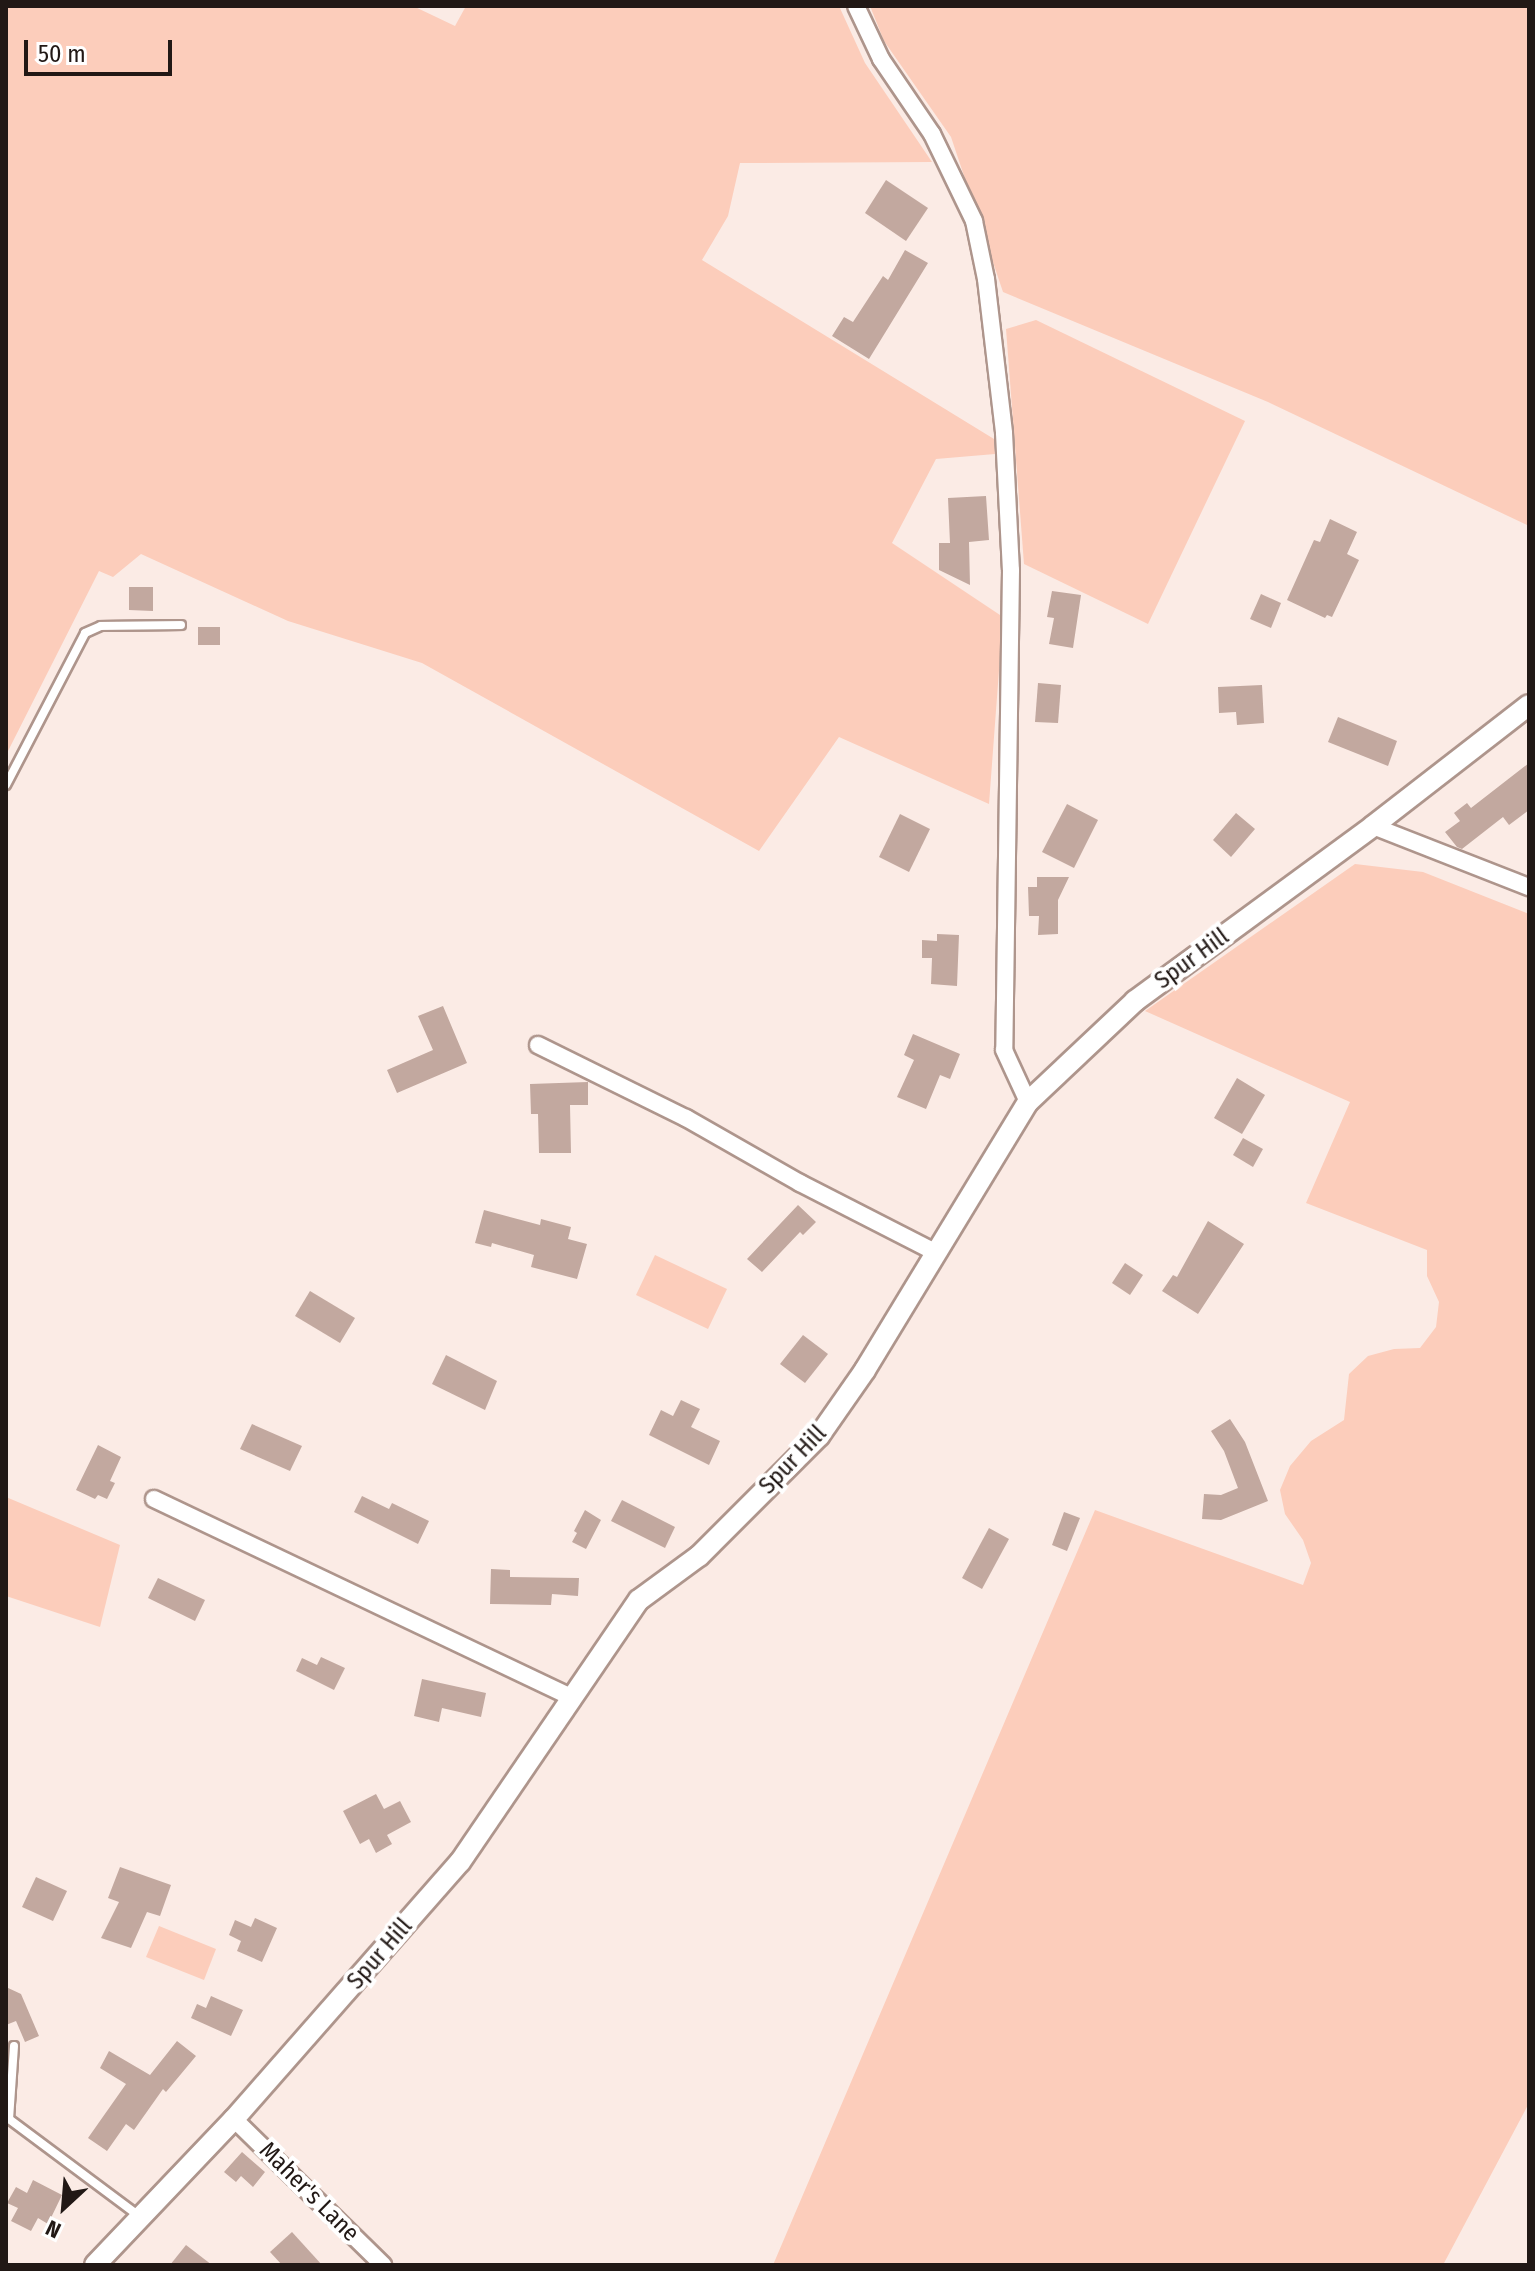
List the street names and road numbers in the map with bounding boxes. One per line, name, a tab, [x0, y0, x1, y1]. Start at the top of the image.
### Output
street label: Spur Hill	[1149, 923, 1235, 995]
street label: Spur Hill	[753, 1420, 833, 1500]
street label: Spur Hill	[341, 1913, 419, 1995]
street label: Maher's Lane	[253, 2136, 365, 2248]

